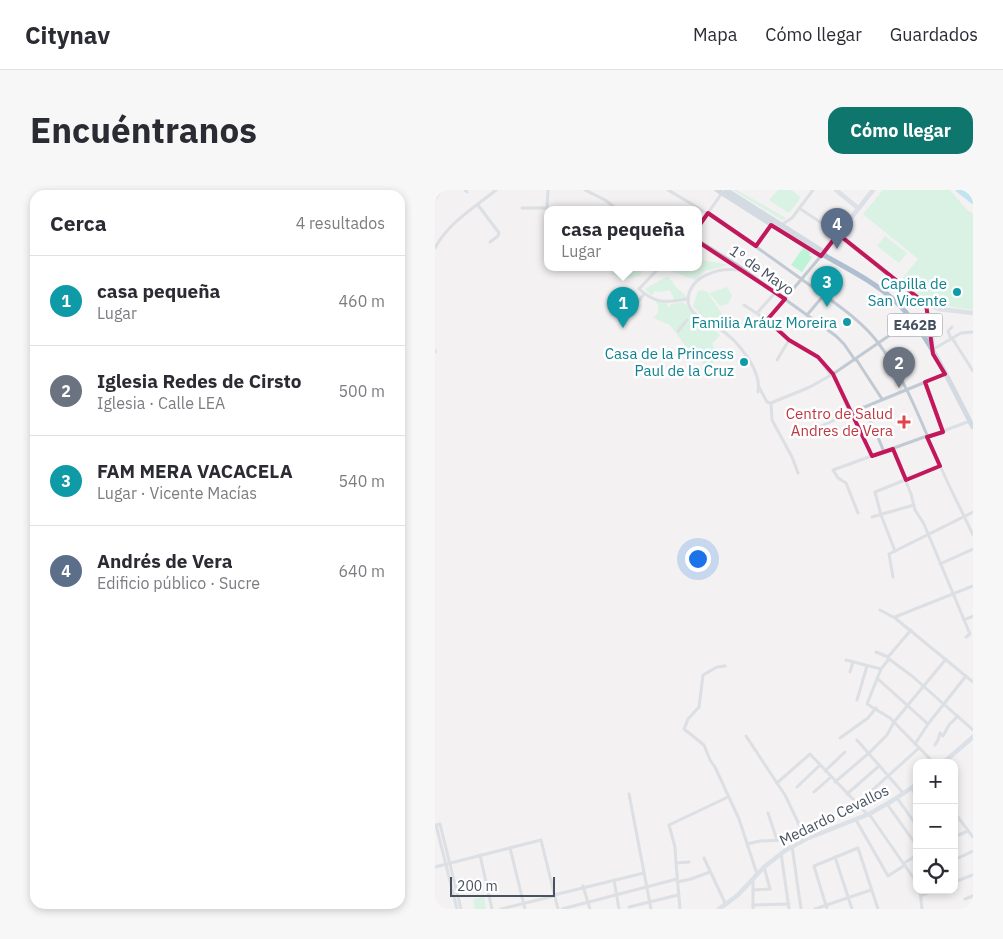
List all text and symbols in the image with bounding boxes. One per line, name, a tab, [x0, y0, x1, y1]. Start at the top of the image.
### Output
text: Citynav	[25, 19, 110, 51]
text: Mapa	[693, 23, 737, 46]
text: Cómo llegar	[765, 23, 862, 46]
text: Guardados	[890, 23, 978, 46]
text: Encuéntranos	[30, 107, 257, 153]
button: Cómo llegar	[828, 107, 973, 154]
popup	[544, 206, 702, 271]
pin: 4	[821, 208, 853, 249]
text: Cerca	[50, 209, 107, 237]
text: 4 resultados	[296, 213, 385, 233]
text: casa pequeña	[561, 217, 685, 241]
text: Lugar	[561, 241, 601, 261]
street label: 1º de Mayo	[726, 241, 798, 299]
pin: 3	[811, 266, 843, 307]
place label: Capilla de San Vicente	[868, 274, 947, 310]
text: casa pequeña	[97, 279, 220, 303]
marker: Capilla de San Vicente	[951, 286, 963, 298]
pin: 1	[607, 287, 639, 328]
text: 1	[61, 291, 71, 311]
text: 460 m	[338, 291, 385, 311]
text: Lugar	[97, 303, 137, 323]
place label: Familia Aráuz Moreira	[691, 313, 837, 332]
road number: E462B	[887, 314, 943, 336]
marker: Familia Aráuz Moreira	[841, 316, 853, 328]
place label: Casa de la Princess Paul de la Cruz	[605, 344, 734, 380]
pin: 2	[883, 347, 915, 388]
marker: Casa de la Princess Paul de la Cruz	[738, 356, 750, 368]
text: Iglesia Redes de Cirsto	[97, 369, 301, 393]
text: 2	[61, 381, 71, 401]
text: 500 m	[338, 381, 385, 401]
text: Iglesia · Calle LEA	[97, 393, 225, 413]
place label: Centro de Salud Andres de Vera	[786, 404, 893, 440]
marker: Centro de Salud Andres de Vera	[897, 415, 911, 429]
text: FAM MERA VACACELA	[97, 459, 293, 483]
text: 3	[61, 471, 71, 491]
text: 540 m	[338, 471, 385, 491]
text: Lugar · Vicente Macías	[97, 483, 257, 503]
your location	[685, 546, 711, 572]
text: Andrés de Vera	[97, 549, 233, 573]
text: 4	[61, 561, 71, 581]
text: 640 m	[338, 561, 385, 581]
text: Edificio público · Sucre	[97, 573, 260, 593]
map controls	[913, 759, 958, 894]
button: +	[913, 759, 958, 804]
street label: Medardo Cevallos	[776, 780, 892, 850]
button: −	[913, 804, 958, 849]
button: locate	[913, 849, 958, 894]
scale bar	[450, 874, 555, 897]
text: 200 m	[457, 877, 498, 895]

